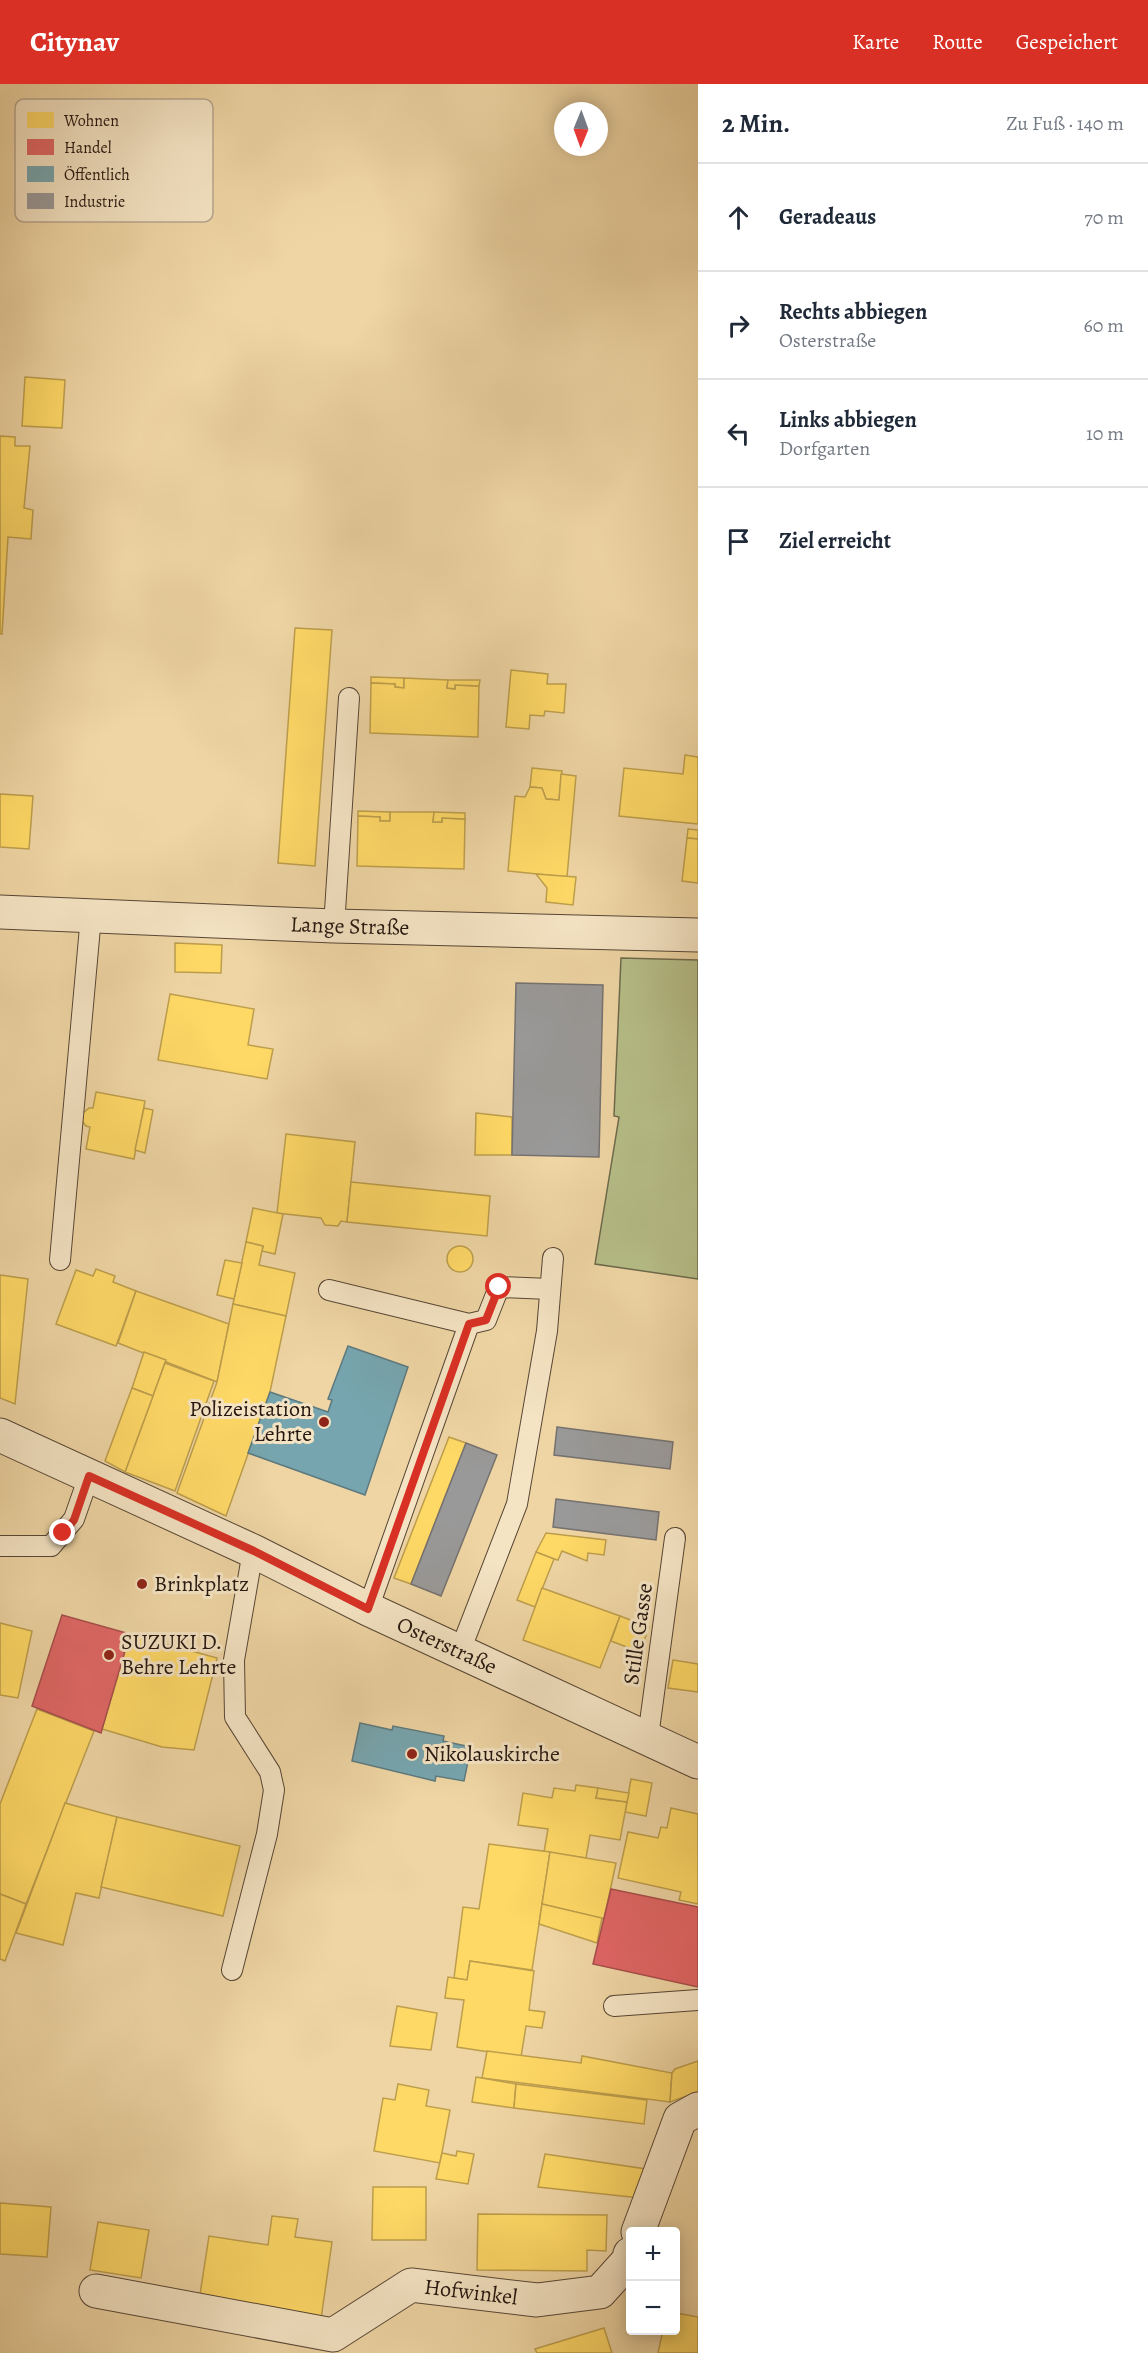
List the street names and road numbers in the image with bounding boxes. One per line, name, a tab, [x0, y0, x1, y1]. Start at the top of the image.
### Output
street label: Lange Straße	[290, 909, 410, 943]
street label: Stille Gasse	[616, 1581, 660, 1687]
street label: Osterstraße	[392, 1609, 502, 1682]
street label: Hofwinkel	[422, 2272, 519, 2313]

